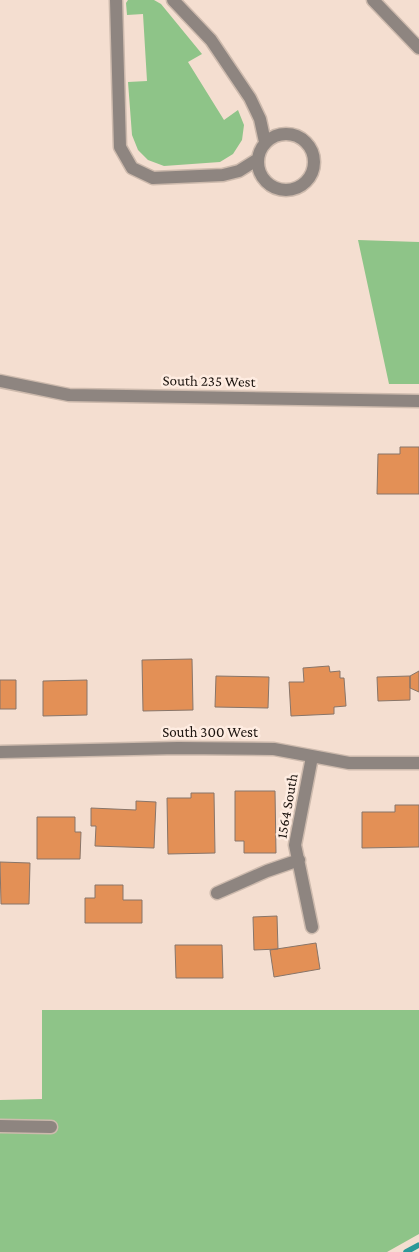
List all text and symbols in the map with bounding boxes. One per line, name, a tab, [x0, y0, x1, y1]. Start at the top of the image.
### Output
street label: South 235 West	[162, 372, 257, 390]
street label: South 300 West	[162, 724, 259, 740]
street label: 1564 South	[273, 772, 301, 840]

